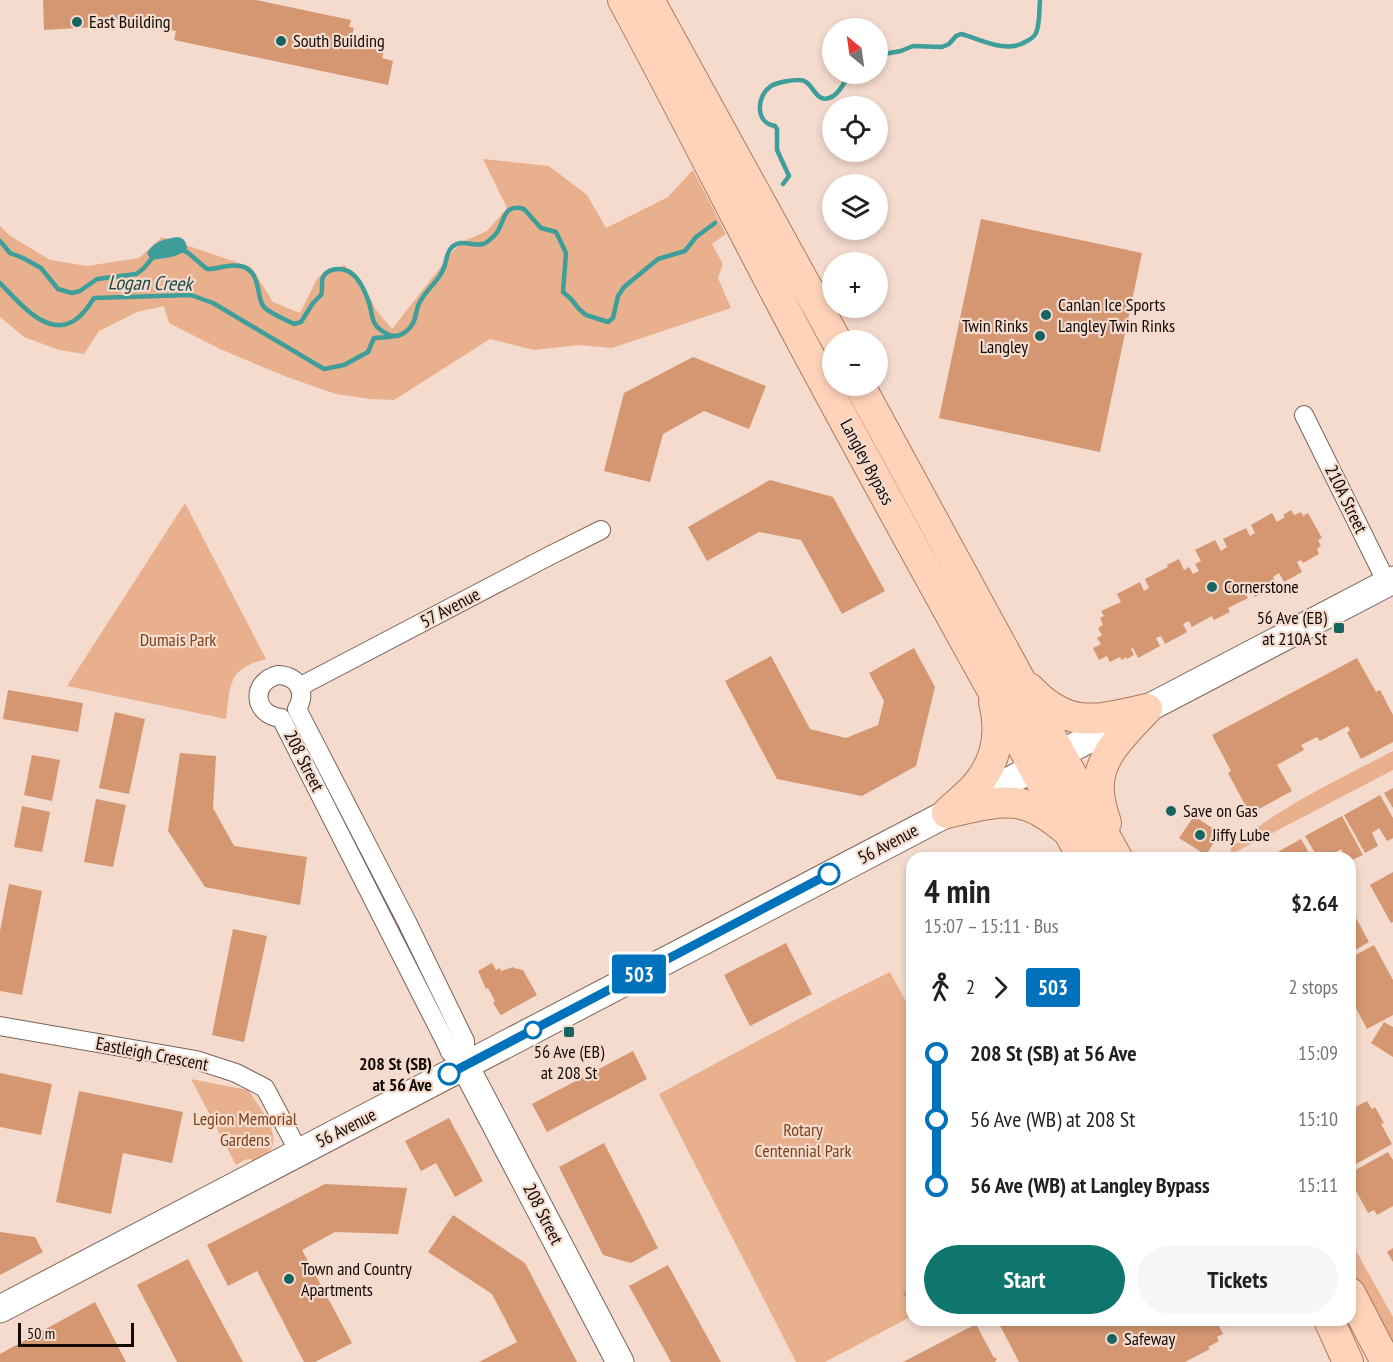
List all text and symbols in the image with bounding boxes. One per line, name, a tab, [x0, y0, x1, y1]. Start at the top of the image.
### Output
place label: East Building	[89, 10, 171, 33]
marker: East Building	[70, 15, 84, 29]
north arrow	[822, 18, 888, 84]
map controls	[822, 18, 888, 396]
place label: South Building	[293, 29, 385, 52]
marker: South Building	[274, 34, 288, 48]
button: locate	[822, 96, 888, 162]
button: layers	[822, 174, 888, 240]
button: +	[822, 252, 888, 318]
water label: Logan Creek	[108, 269, 195, 297]
place label: Canlan Ice Sports Langley Twin Rinks	[1058, 293, 1175, 337]
marker: Canlan Ice Sports Langley Twin Rinks	[1039, 308, 1053, 322]
place label: Twin Rinks Langley	[962, 314, 1028, 358]
marker: Twin Rinks Langley	[1033, 329, 1047, 343]
button: −	[822, 330, 888, 396]
street label: Langley Bypass	[835, 415, 900, 509]
street label: 210A Street	[1320, 461, 1373, 537]
place label: Cornerstone	[1224, 575, 1299, 598]
marker: Cornerstone	[1205, 580, 1219, 594]
street label: 57 Avenue	[416, 582, 484, 633]
place label: 56 Ave (EB) at 210A St	[1257, 606, 1328, 650]
marker: 56 Ave (EB) at 210A St	[1332, 621, 1346, 635]
park label: Dumais Park	[140, 628, 216, 651]
street label: 208 Street	[279, 726, 330, 795]
place label: Save on Gas	[1183, 799, 1258, 822]
marker: Save on Gas	[1164, 804, 1178, 818]
street label: 56 Avenue	[854, 818, 922, 869]
place label: Jiffy Lube	[1211, 823, 1270, 846]
marker: Jiffy Lube	[1193, 828, 1207, 842]
unlabelled marker	[818, 863, 840, 885]
text: 4 min	[924, 869, 991, 912]
text: $2.64	[1291, 889, 1338, 917]
text: 15:07 – 15:11 · Bus	[924, 913, 1059, 939]
line badge: 503	[604, 954, 674, 994]
text: 503	[624, 961, 654, 988]
icon: walk	[924, 971, 957, 1004]
icon: forward	[984, 971, 1017, 1004]
text: 2	[966, 974, 975, 1000]
text: 503	[1038, 974, 1068, 1001]
text: 2 stops	[1289, 974, 1338, 1000]
unlabelled marker	[524, 1021, 542, 1039]
marker: 56 Ave (EB) at 208 St	[562, 1025, 576, 1039]
street label: Eastleigh Crescent	[94, 1031, 210, 1076]
text: 208 St (SB) at 56 Ave	[970, 1039, 1137, 1067]
place label: 56 Ave (EB) at 208 St	[534, 1040, 605, 1084]
text: 15:09	[1298, 1040, 1338, 1066]
place label: 208 St (SB) at 56 Ave	[359, 1052, 432, 1096]
marker: 208 St (SB) at 56 Ave	[438, 1063, 460, 1085]
street label: 56 Avenue	[312, 1103, 380, 1153]
text: 56 Ave (WB) at 208 St	[970, 1105, 1135, 1133]
text: 15:10	[1298, 1106, 1338, 1132]
park label: Legion Memorial Gardens	[193, 1107, 298, 1151]
park label: Rotary Centennial Park	[755, 1118, 852, 1162]
text: 56 Ave (WB) at Langley Bypass	[970, 1171, 1210, 1199]
text: 15:11	[1298, 1172, 1338, 1198]
street label: 208 Street	[518, 1179, 569, 1248]
button: Start	[924, 1245, 1125, 1314]
button: Tickets	[1137, 1245, 1338, 1314]
place label: Town and Country Apartments	[301, 1257, 412, 1301]
marker: Town and Country Apartments	[282, 1272, 296, 1286]
scale bar	[18, 1320, 134, 1348]
text: 50 m	[27, 1323, 55, 1343]
place label: Safeway	[1124, 1327, 1175, 1350]
marker: Safeway	[1105, 1332, 1119, 1346]

